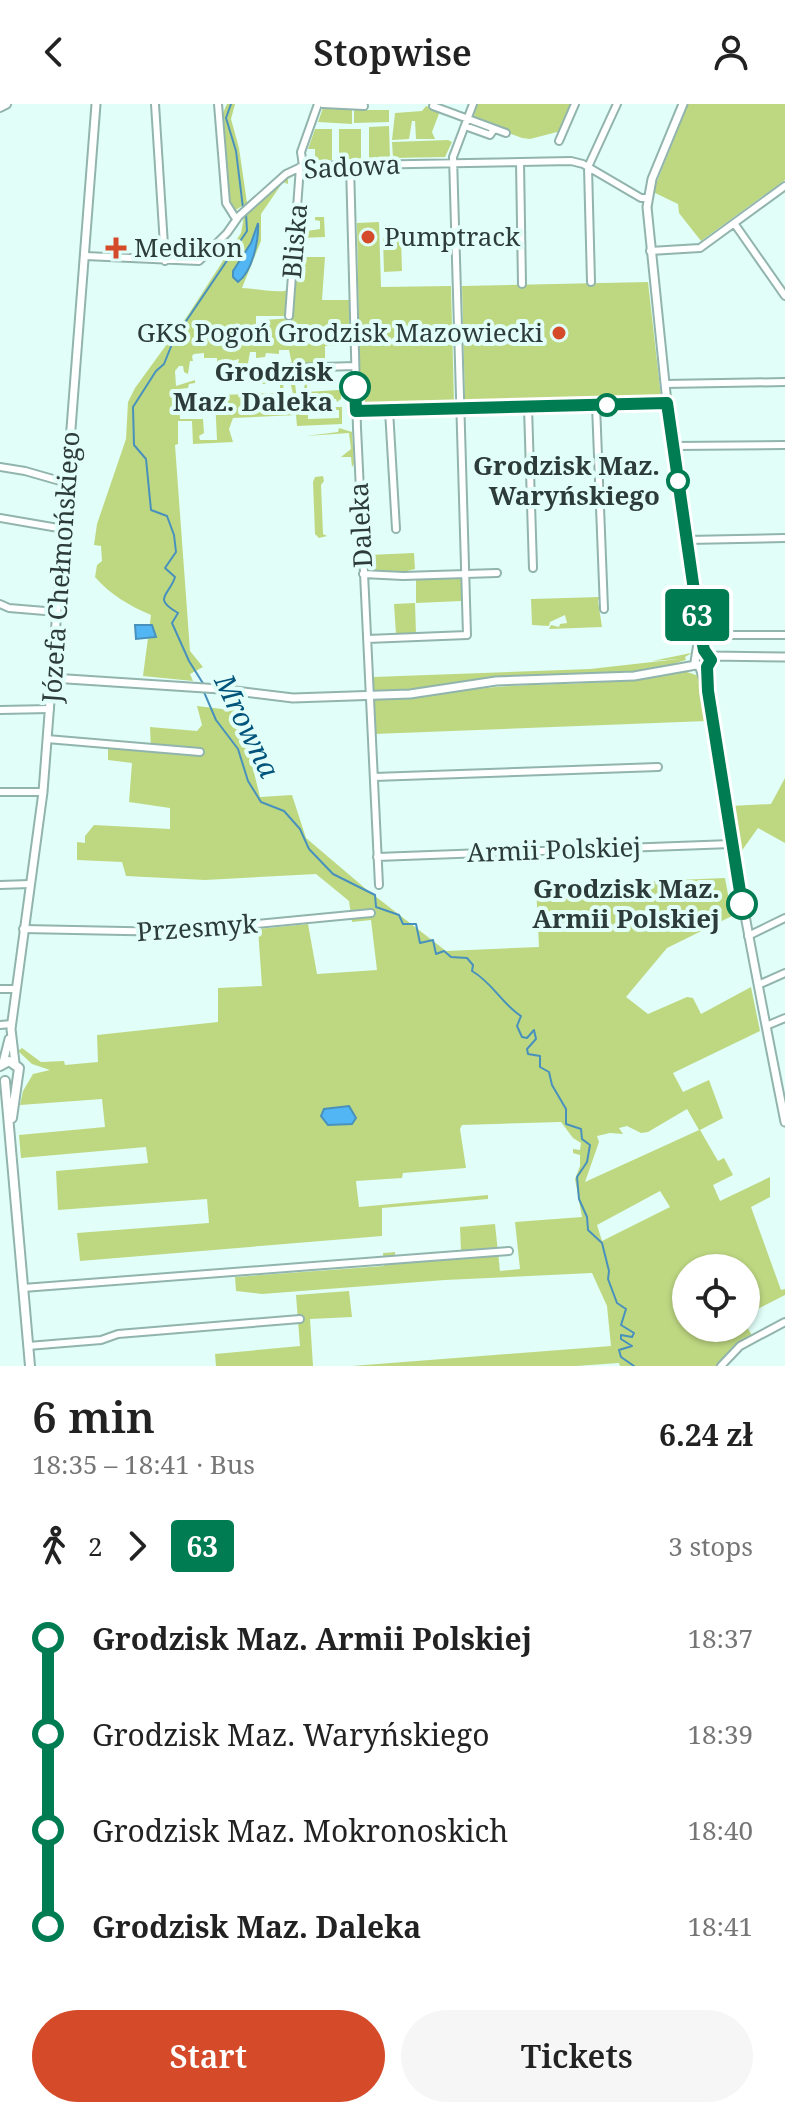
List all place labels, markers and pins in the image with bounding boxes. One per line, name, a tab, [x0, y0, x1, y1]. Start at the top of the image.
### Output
place label: Pumptrack	[384, 218, 521, 254]
marker: Pumptrack	[359, 228, 377, 246]
place label: Medikon	[134, 229, 243, 265]
marker: Medikon	[105, 237, 127, 259]
place label: GKS Pogoń Grodzisk Mazowiecki	[137, 314, 543, 350]
marker: GKS Pogoń Grodzisk Mazowiecki	[550, 324, 568, 342]
place label: Grodzisk Maz. Daleka	[173, 353, 333, 419]
marker: Grodzisk Maz. Daleka	[340, 372, 370, 402]
unlabelled marker	[596, 394, 618, 416]
place label: Grodzisk Maz. Waryńskiego	[473, 447, 660, 513]
marker: Grodzisk Maz. Waryńskiego	[667, 470, 689, 492]
place label: Grodzisk Maz. Armii Polskiej	[532, 870, 720, 936]
marker: Grodzisk Maz. Armii Polskiej	[727, 889, 757, 919]

